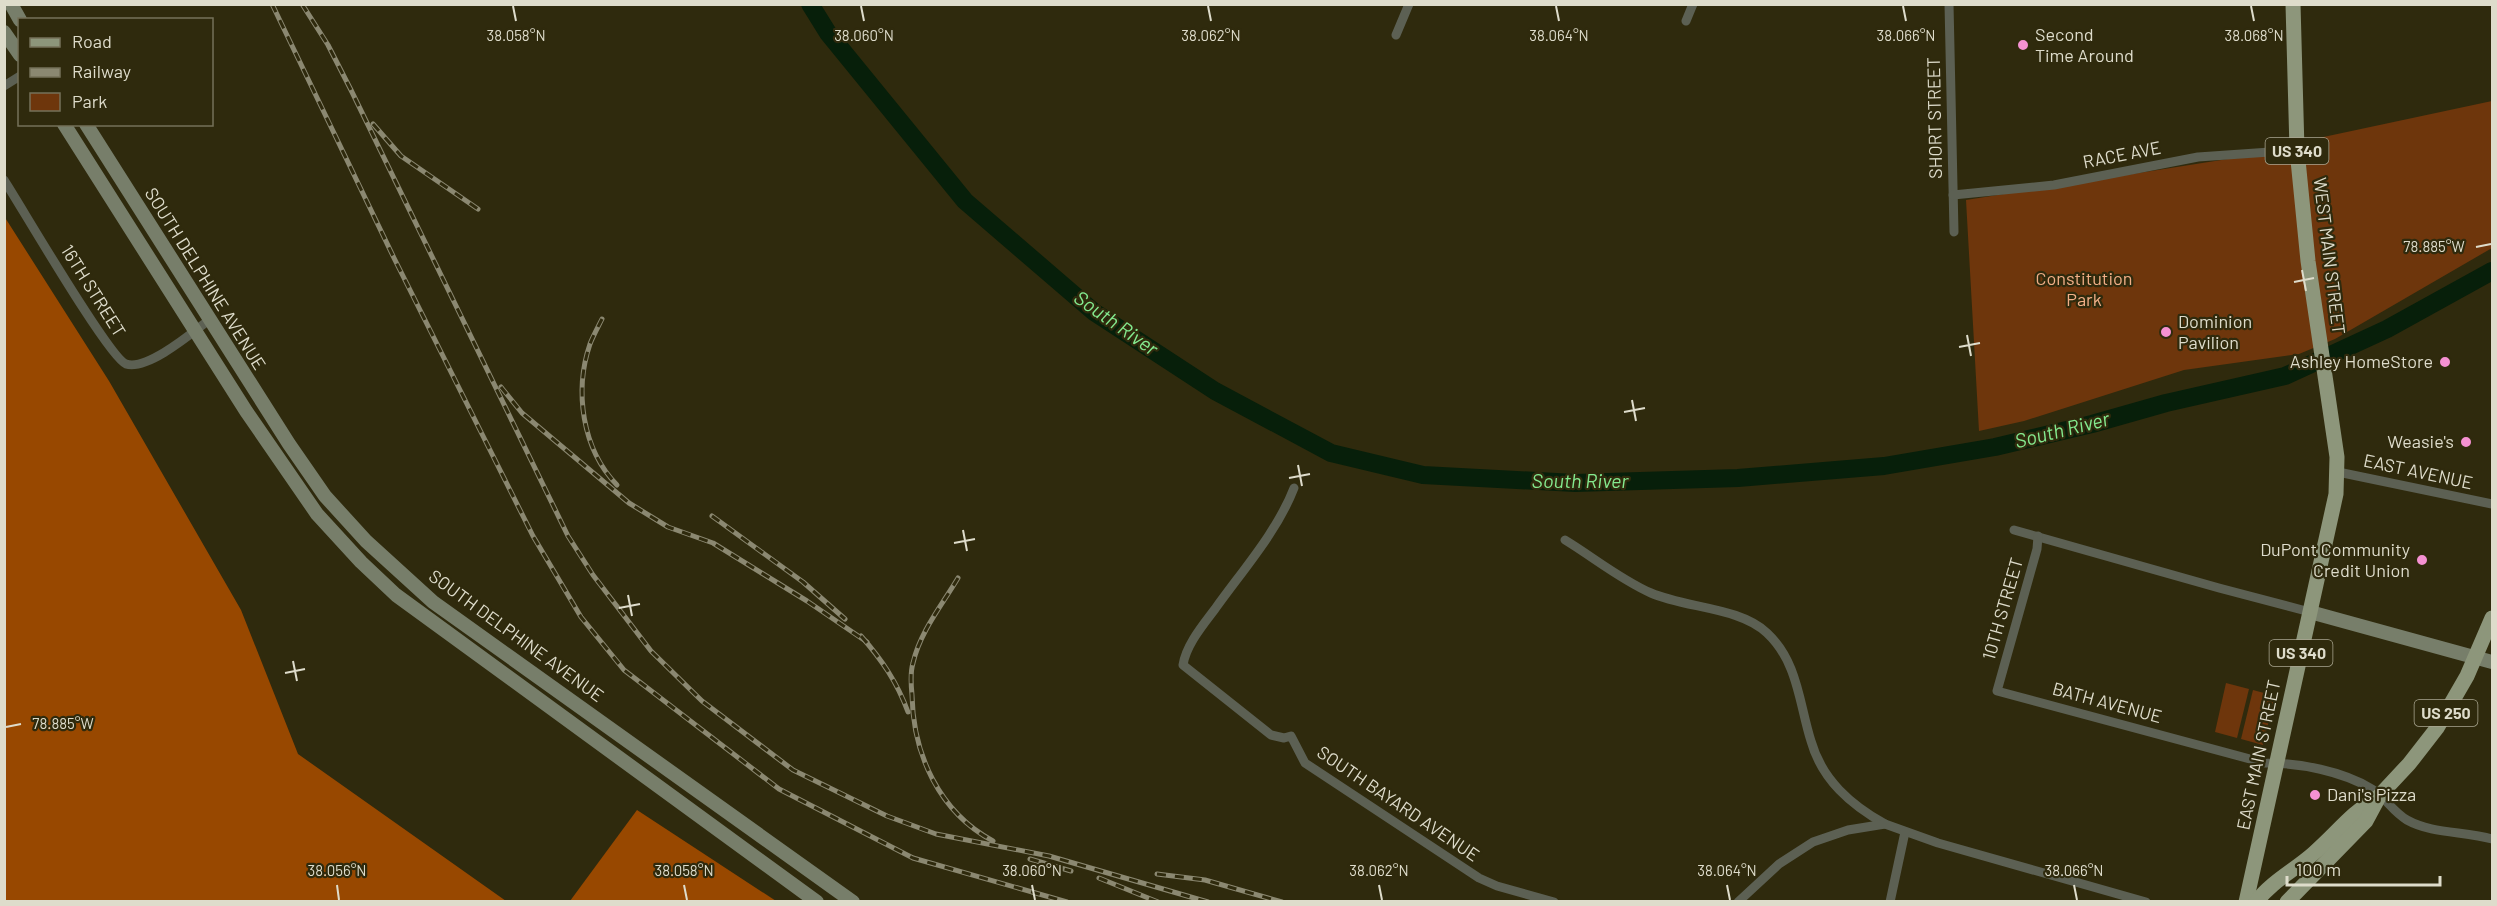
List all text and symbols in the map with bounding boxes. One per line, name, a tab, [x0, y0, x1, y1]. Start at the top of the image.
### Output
legend	[18, 18, 213, 126]
place label: Second Time Around	[2035, 23, 2134, 66]
text: 38.058°N	[486, 26, 546, 44]
text: 38.060°N	[834, 26, 894, 44]
text: 38.062°N	[1181, 26, 1241, 44]
text: 38.064°N	[1529, 26, 1589, 44]
text: 38.066°N	[1877, 26, 1935, 44]
text: 38.068°N	[2224, 26, 2284, 44]
text: Road	[72, 30, 112, 52]
marker: Second Time Around	[2016, 38, 2030, 52]
street label: SHORT STREET	[1922, 57, 1946, 179]
text: Railway	[72, 60, 131, 82]
text: Park	[72, 90, 107, 112]
street label: RACE AVE	[2081, 136, 2163, 172]
road number: US 340	[2266, 138, 2328, 164]
street label: WEST MAIN STREET	[2309, 176, 2351, 336]
street label: SOUTH DELPHINE AVENUE	[141, 183, 271, 374]
text: 78.885°W	[2403, 237, 2465, 255]
street label: 16TH STREET	[57, 240, 131, 341]
park label: Constitution Park	[2035, 267, 2133, 310]
water label: South River	[1070, 285, 1164, 360]
place label: Dominion Pavilion	[2178, 310, 2252, 353]
marker: Dominion Pavilion	[2159, 325, 2173, 339]
place label: Ashley HomeStore	[2290, 350, 2433, 372]
marker: Ashley HomeStore	[2438, 355, 2452, 369]
water label: South River	[2012, 405, 2113, 452]
place label: Weasie's	[2387, 430, 2454, 452]
marker: Weasie's	[2459, 435, 2473, 449]
street label: EAST AVENUE	[2362, 449, 2475, 493]
water label: South River	[1532, 468, 1629, 492]
place label: DuPont Community Credit Union	[2260, 538, 2410, 581]
marker: DuPont Community Credit Union	[2415, 553, 2429, 567]
street label: 10TH STREET	[1977, 555, 2027, 662]
street label: SOUTH DELPHINE AVENUE	[425, 564, 608, 706]
road number: US 340	[2270, 640, 2332, 666]
street label: BATH AVENUE	[2050, 677, 2164, 727]
street label: EAST MAIN STREET	[2231, 678, 2285, 832]
road number: US 250	[2414, 700, 2478, 726]
text: 78.885°W	[32, 714, 94, 732]
street label: SOUTH BAYARD AVENUE	[1313, 741, 1484, 866]
place label: Dani's Pizza	[2327, 783, 2416, 805]
marker: Dani's Pizza	[2308, 788, 2322, 802]
scale bar	[2287, 849, 2440, 887]
text: 100 m	[2296, 858, 2341, 880]
text: 38.056°N	[308, 861, 366, 879]
text: 38.058°N	[654, 861, 714, 879]
text: 38.060°N	[1002, 861, 1062, 879]
text: 38.062°N	[1349, 861, 1409, 879]
text: 38.064°N	[1697, 861, 1757, 879]
text: 38.066°N	[2045, 861, 2103, 879]

